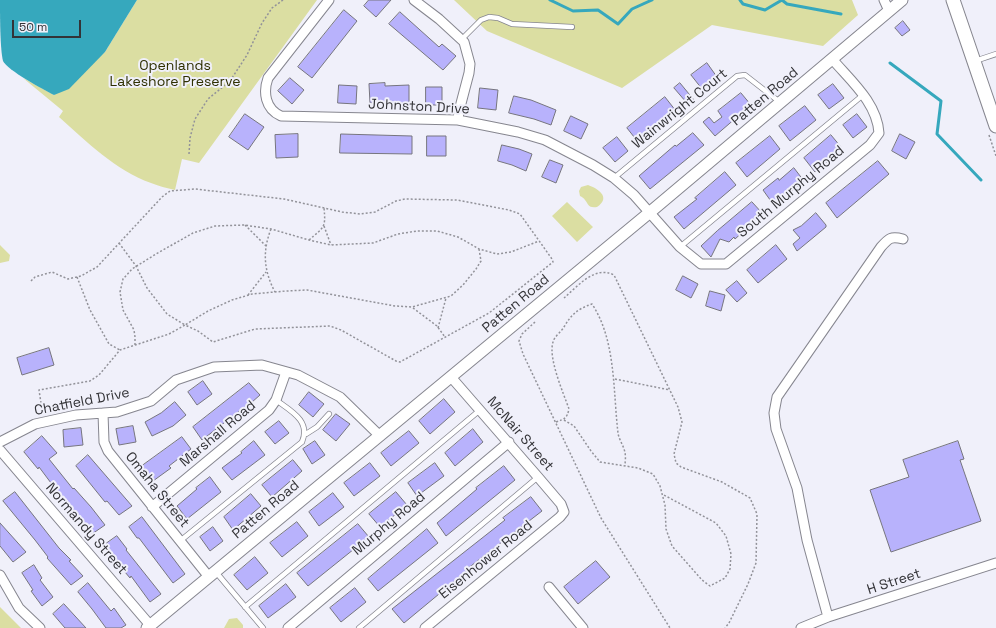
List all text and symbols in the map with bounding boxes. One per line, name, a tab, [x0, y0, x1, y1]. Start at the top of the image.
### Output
scale bar	[14, 12, 83, 38]
text: 50 m	[19, 19, 47, 35]
park label: Openlands Lakeshore Preserve	[110, 58, 240, 90]
street label: Patten Road	[728, 64, 802, 130]
street label: Wainwright Court	[629, 66, 731, 152]
street label: Johnston Drive	[368, 96, 470, 118]
street label: South Murphy Road	[734, 142, 848, 242]
street label: Patten Road	[479, 271, 553, 337]
street label: Chatfield Drive	[33, 385, 131, 419]
street label: McNair Street	[483, 393, 557, 475]
street label: Marshall Road	[177, 397, 259, 471]
street label: Omaha Street	[121, 449, 193, 531]
street label: Patten Road	[229, 477, 303, 543]
street label: Normandy Street	[42, 480, 130, 578]
street label: Murphy Road	[349, 489, 429, 559]
street label: Eisenhower Road	[436, 517, 536, 603]
street label: H Street	[865, 565, 923, 599]

